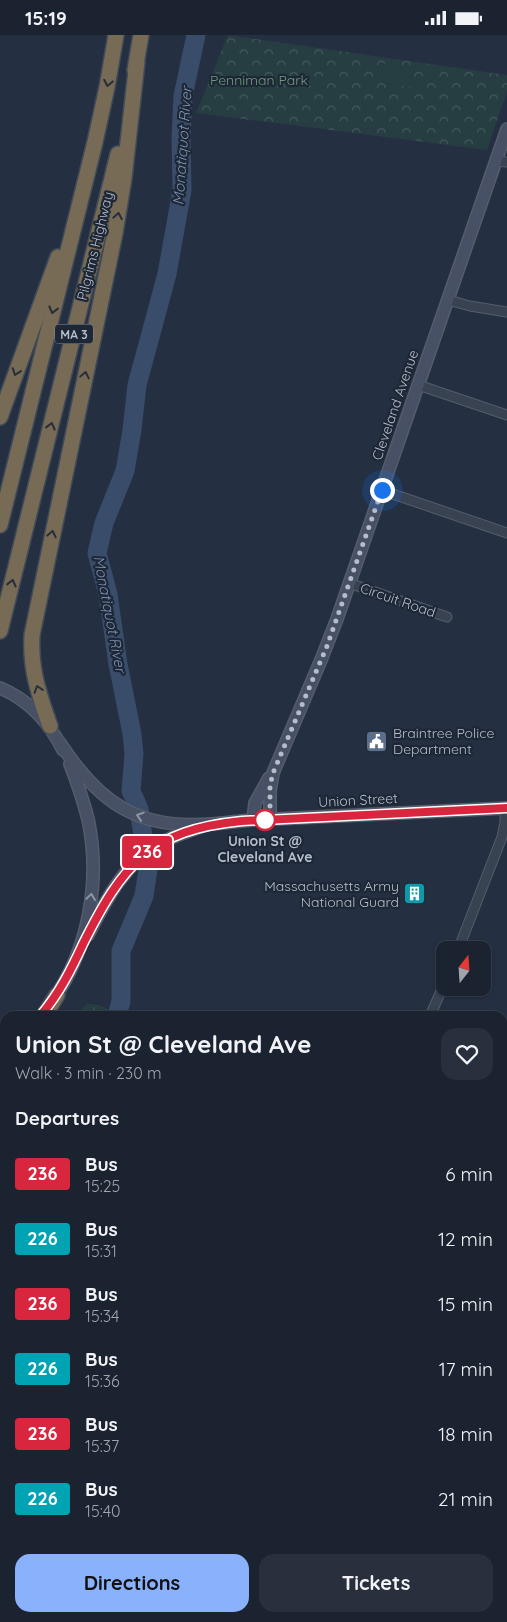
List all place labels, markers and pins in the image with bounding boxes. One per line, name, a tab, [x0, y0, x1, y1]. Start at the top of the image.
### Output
place label: Braintree Police Department	[393, 724, 495, 758]
public building icon: Braintree Police Department	[365, 729, 389, 753]
marker: Union St @ Cleveland Ave	[254, 809, 276, 831]
place label: Union St @ Cleveland Ave	[218, 832, 312, 866]
place label: Massachusetts Army National Guard	[264, 877, 399, 911]
building icon: Massachusetts Army National Guard	[403, 882, 427, 906]

